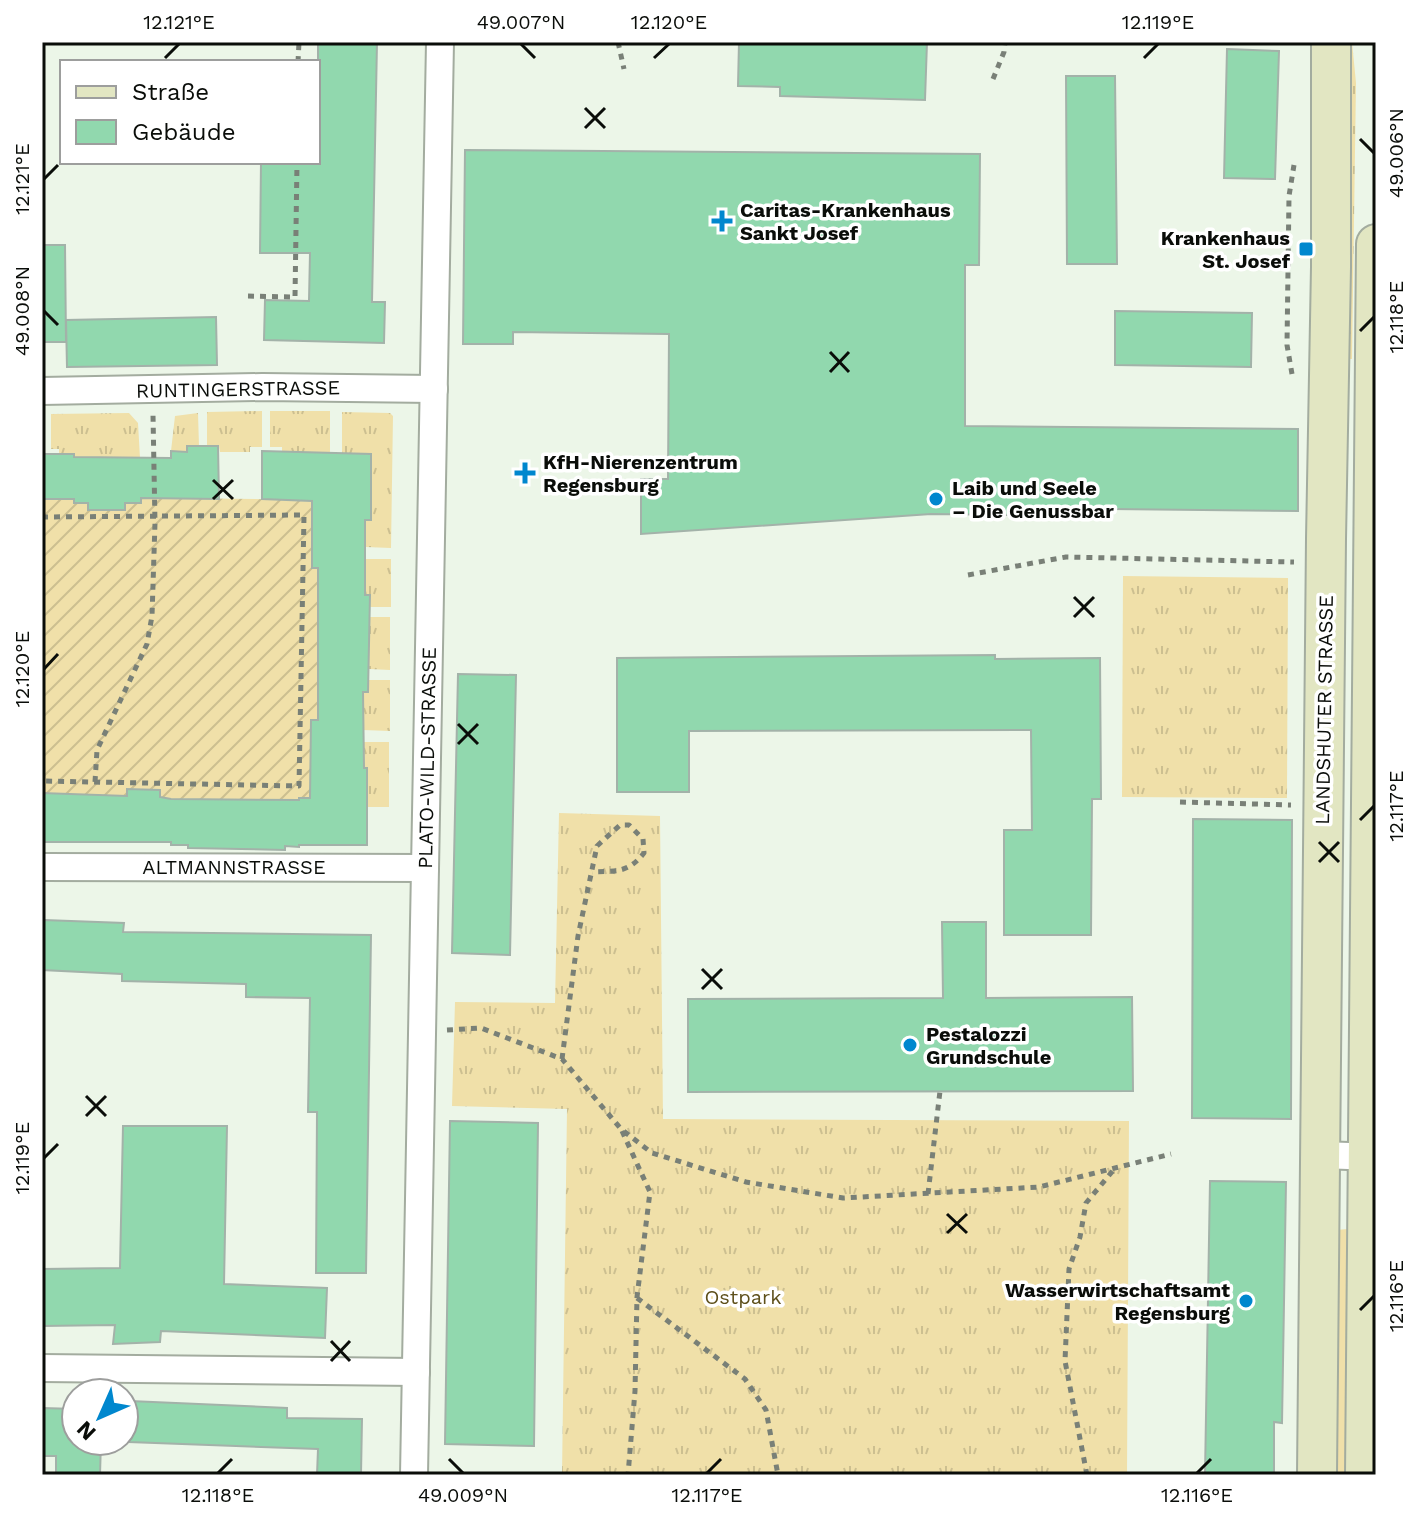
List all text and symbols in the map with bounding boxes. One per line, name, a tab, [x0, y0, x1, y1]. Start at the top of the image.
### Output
text: 12.121°E	[143, 10, 215, 34]
text: 49.007°N	[477, 10, 565, 34]
text: 12.120°E	[631, 10, 707, 34]
text: 12.119°E	[1122, 10, 1194, 34]
legend	[60, 60, 320, 164]
text: Straße	[132, 78, 209, 106]
text: 49.006°N	[1384, 108, 1408, 198]
text: Gebäude	[132, 118, 236, 146]
text: 12.121°E	[10, 143, 34, 215]
place label: Caritas-Krankenhaus Sankt Josef	[740, 198, 951, 245]
marker: Caritas-Krankenhaus Sankt Josef	[711, 210, 733, 232]
place label: Krankenhaus St. Josef	[1161, 226, 1291, 273]
marker: Krankenhaus St. Josef	[1297, 240, 1315, 258]
text: 49.008°N	[10, 266, 34, 356]
text: 12.118°E	[1384, 281, 1408, 353]
street label: RUNTINGERSTRASSE	[136, 375, 340, 403]
place label: KfH-Nierenzentrum Regensburg	[543, 450, 738, 497]
marker: KfH-Nierenzentrum Regensburg	[514, 462, 536, 484]
place label: Laib und Seele – Die Genussbar	[952, 476, 1114, 523]
marker: Laib und Seele – Die Genussbar	[927, 490, 945, 508]
street label: LANDSHUTER STRASSE	[1310, 595, 1338, 825]
text: 12.120°E	[10, 631, 34, 707]
street label: PLATO-WILD-STRASSE	[413, 647, 441, 869]
text: 12.117°E	[1384, 770, 1408, 842]
street label: ALTMANNSTRASSE	[142, 855, 326, 879]
place label: Pestalozzi Grundschule	[926, 1022, 1051, 1069]
marker: Pestalozzi Grundschule	[901, 1036, 919, 1054]
text: 12.119°E	[10, 1122, 34, 1194]
text: 12.116°E	[1384, 1260, 1408, 1332]
place label: Wasserwirtschaftsamt Regensburg	[1005, 1278, 1231, 1325]
park label: Ostpark	[704, 1285, 782, 1309]
marker: Wasserwirtschaftsamt Regensburg	[1237, 1292, 1255, 1310]
north arrow	[60, 1377, 140, 1457]
text: N	[72, 1416, 101, 1445]
text: 12.118°E	[182, 1483, 254, 1507]
text: 49.009°N	[418, 1483, 508, 1507]
text: 12.117°E	[671, 1483, 743, 1507]
text: 12.116°E	[1161, 1483, 1233, 1507]

